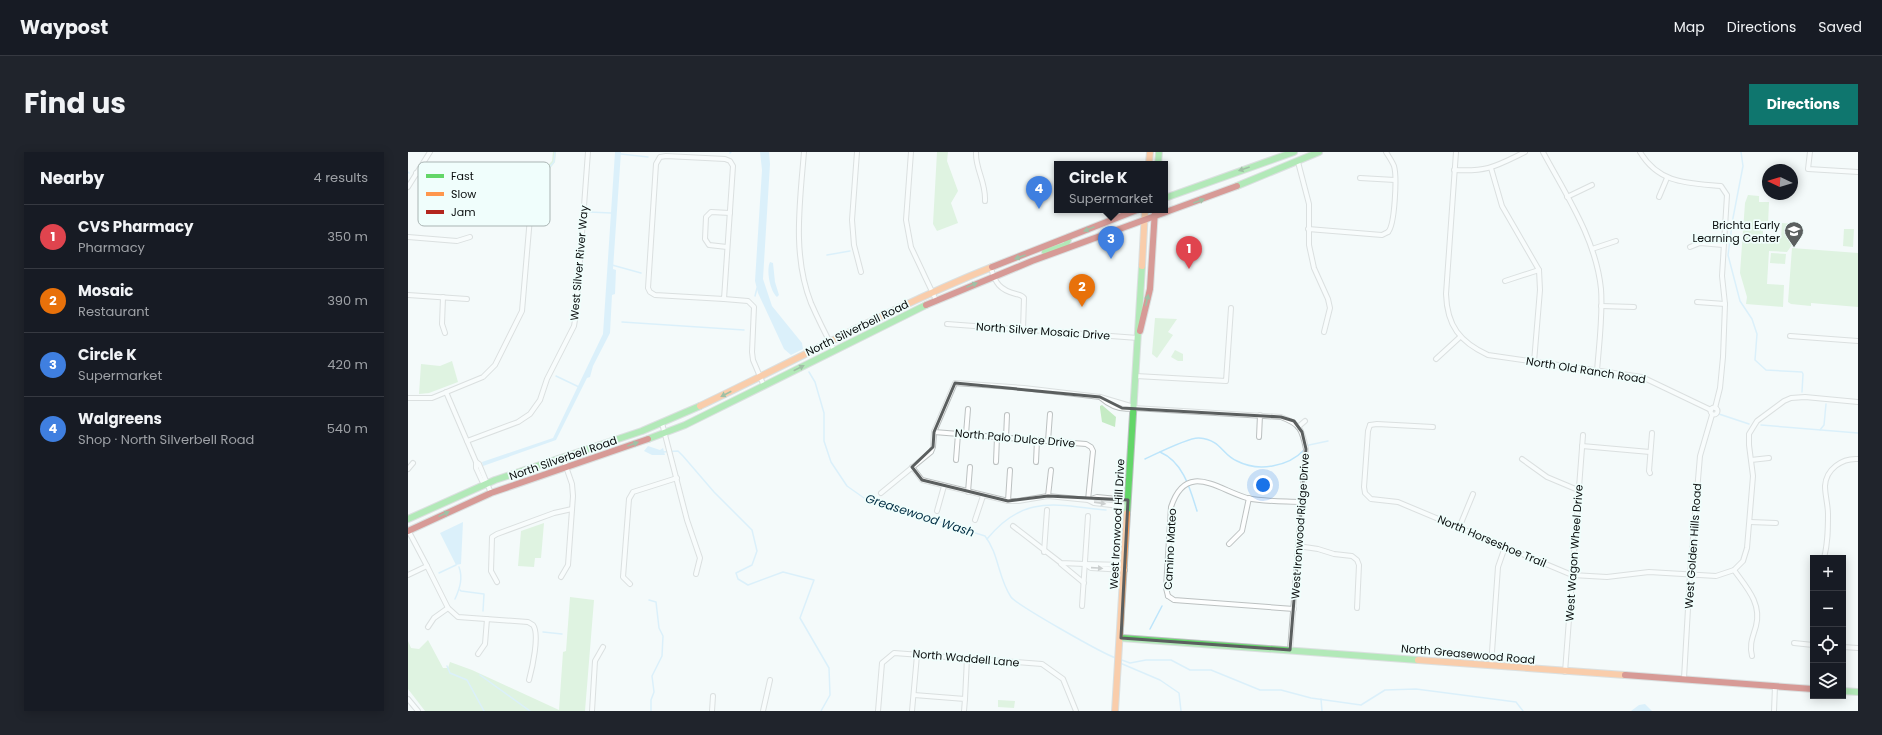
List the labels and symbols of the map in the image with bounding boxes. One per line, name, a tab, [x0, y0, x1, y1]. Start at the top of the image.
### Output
legend	[418, 162, 550, 226]
north arrow	[1762, 164, 1798, 200]
one-way arrow	[1237, 167, 1249, 173]
text: Fast	[451, 168, 474, 184]
pin: 4	[1026, 176, 1052, 209]
text: Slow	[451, 186, 476, 202]
one-way arrow	[1194, 198, 1206, 204]
text: Jam	[451, 204, 476, 220]
street label: West Silver River Way	[566, 204, 592, 321]
place label: Brichta Early Learning Center	[1692, 217, 1781, 246]
school or university icon: Brichta Early Learning Center	[1783, 220, 1805, 248]
pin: 3	[1098, 226, 1124, 259]
one-way arrow	[1082, 227, 1094, 233]
pin: 1	[1176, 236, 1202, 269]
one-way arrow	[1013, 255, 1025, 261]
pin: 2	[1069, 274, 1095, 307]
one-way arrow	[966, 281, 978, 288]
one-way arrow	[1144, 294, 1150, 306]
street label: North Silverbell Road	[803, 296, 911, 360]
street label: North Silver Mosaic Drive	[975, 318, 1111, 344]
street label: North Old Ranch Road	[1525, 353, 1647, 387]
one-way arrow	[793, 365, 805, 371]
one-way arrow	[720, 391, 732, 397]
street label: North Palo Dulce Drive	[954, 425, 1076, 451]
street label: North Silverbell Road	[507, 432, 619, 484]
one-way arrow	[628, 441, 640, 447]
street label: West Ironwood Ridge Drive	[1287, 452, 1313, 599]
street label: West Ironwood Hill Drive	[1106, 458, 1128, 590]
your location	[1253, 475, 1273, 495]
street label: West Golden Hills Road	[1681, 483, 1705, 609]
street label: West Wagon Wheel Drive	[1561, 484, 1587, 622]
water label: Greasewood Wash	[863, 489, 977, 541]
one-way arrow	[1094, 500, 1106, 506]
street label: Camino Mateo	[1160, 508, 1180, 590]
one-way arrow	[438, 511, 450, 517]
street label: North Horseshoe Trail	[1435, 511, 1549, 571]
one-way arrow	[1091, 565, 1103, 571]
street label: North Greasewood Road	[1400, 640, 1536, 668]
street label: North Waddell Lane	[912, 645, 1020, 671]

